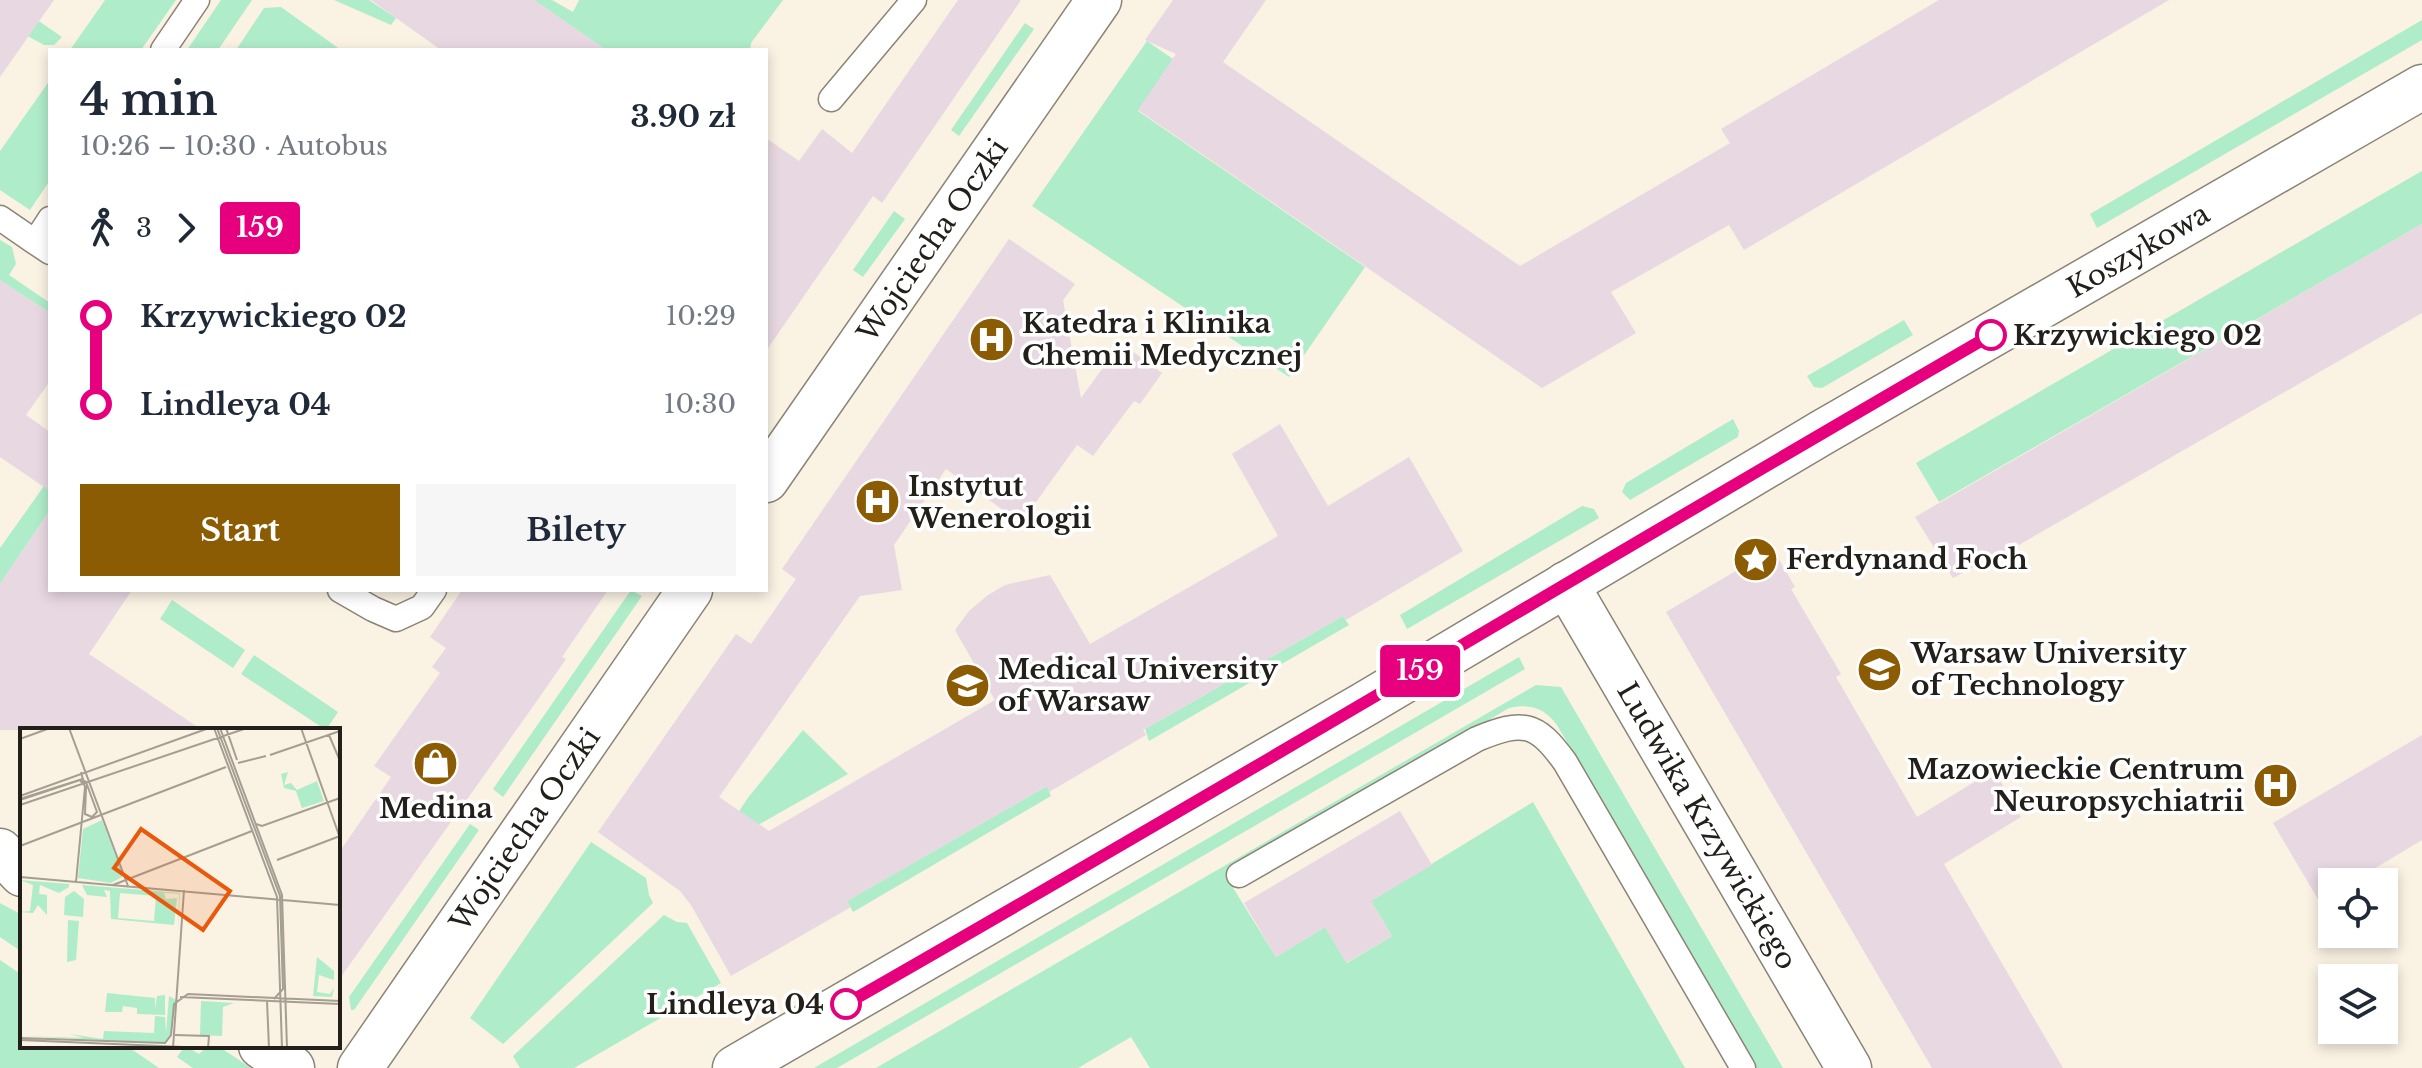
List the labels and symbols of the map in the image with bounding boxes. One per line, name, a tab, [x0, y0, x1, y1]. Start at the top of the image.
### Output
street label: Wojciecha Oczki	[850, 132, 1016, 350]
street label: Koszykowa	[2061, 196, 2216, 306]
place label: Katedra i Klinika Chemii Medycznej	[1022, 306, 1302, 373]
hospital icon: Katedra i Klinika Chemii Medycznej	[967, 315, 1015, 363]
place label: Krzywickiego 02	[2013, 318, 2262, 353]
marker: Krzywickiego 02	[1976, 320, 2006, 350]
place label: Instytut Wenerologii	[907, 469, 1091, 536]
hospital icon: Instytut Wenerologii	[853, 478, 901, 526]
place icon: Ferdynand Foch	[1731, 535, 1779, 583]
place label: Ferdynand Foch	[1786, 542, 2028, 577]
place label: Warsaw University of Technology	[1910, 636, 2187, 703]
line badge: 159	[1374, 645, 1466, 697]
school or university icon: Warsaw University of Technology	[1856, 645, 1904, 693]
place label: Medical University of Warsaw	[998, 652, 1279, 719]
school or university icon: Medical University of Warsaw	[943, 661, 991, 709]
street label: Ludwika Krzywickiego	[1609, 676, 1804, 976]
street label: Wojciecha Oczki	[442, 721, 608, 939]
inset map	[20, 728, 340, 1048]
shop icon: Medina	[412, 739, 460, 787]
place label: Mazowieckie Centrum Neuropsychiatrii	[1907, 752, 2244, 819]
hospital icon: Mazowieckie Centrum Neuropsychiatrii	[2251, 761, 2299, 809]
place label: Medina	[379, 791, 493, 826]
place label: Lindleya 04	[646, 987, 824, 1022]
marker: Lindleya 04	[831, 989, 861, 1019]

